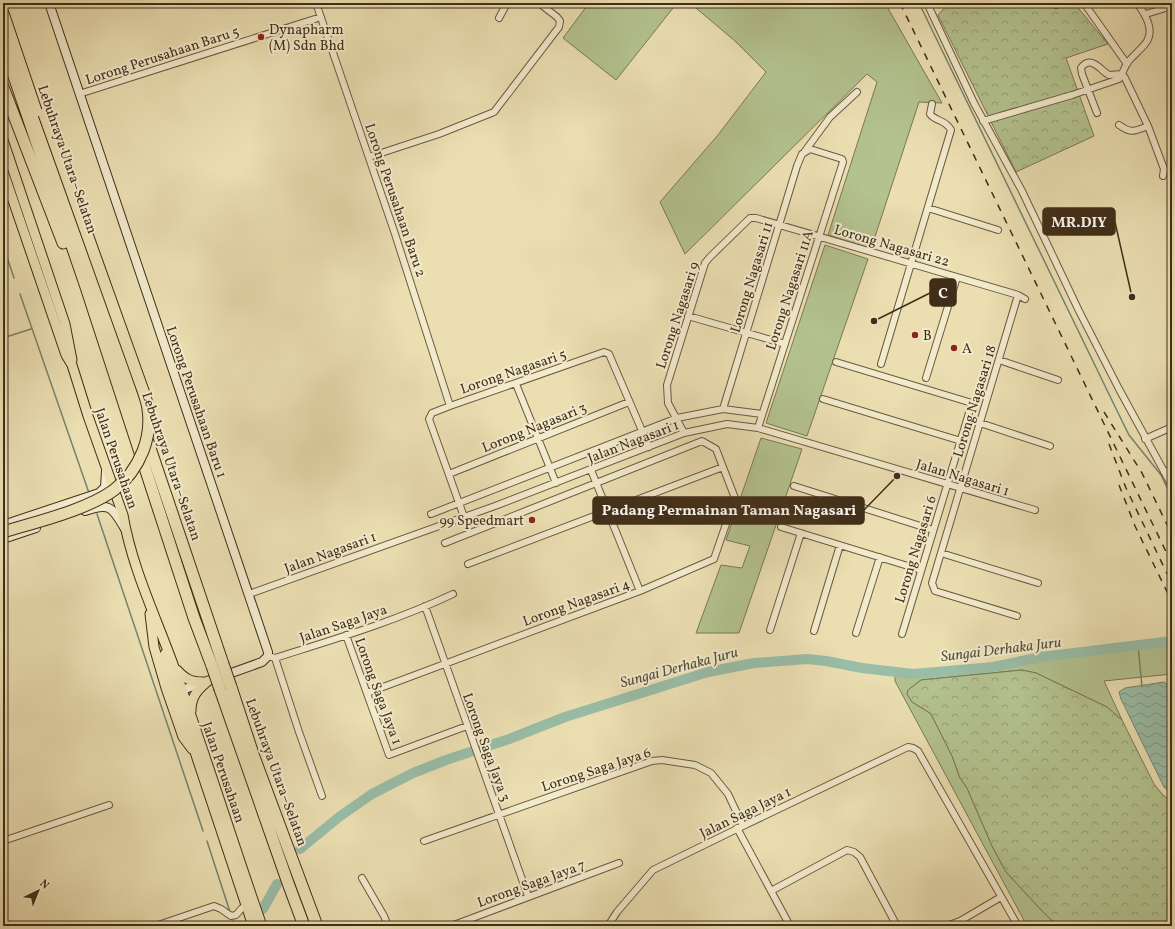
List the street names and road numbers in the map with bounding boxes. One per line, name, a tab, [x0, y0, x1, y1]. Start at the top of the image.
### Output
street label: Lorong Perusahaan Baru 5	[83, 23, 242, 90]
street label: Lebuhraya Utara–Selatan	[32, 83, 101, 236]
street label: Lorong Perusahaan Baru 2	[359, 121, 430, 280]
street label: Lorong Nagasari 11	[727, 220, 778, 335]
street label: Lorong Nagasari 22	[832, 221, 952, 272]
street label: Lorong Nagasari 11A	[762, 228, 819, 353]
street label: Lorong Nagasari 9	[652, 259, 705, 371]
street label: Lorong Perusahaan Baru 1	[161, 324, 230, 481]
street label: Lorong Nagasari 18	[949, 343, 1002, 460]
street label: Lorong Nagasari 5	[458, 345, 569, 399]
street label: Lebuhraya Utara–Selatan	[136, 390, 205, 543]
street label: Lorong Nagasari 3	[479, 399, 590, 458]
street label: Jalan Perusahaan	[89, 405, 142, 512]
street label: Jalan Nagasari 1	[585, 416, 682, 469]
street label: Jalan Nagasari 1	[914, 455, 1012, 502]
street label: Lorong Nagasari 6	[891, 493, 942, 605]
street label: Jalan Nagasari 1	[282, 528, 379, 579]
street label: Lorong Nagasari 4	[520, 575, 633, 632]
street label: Jalan Saga Jaya	[297, 601, 390, 648]
street label: Lorong Saga Jaya 1	[349, 635, 406, 748]
street label: Lorong Saga Jaya 3	[457, 691, 514, 804]
street label: Lebuhraya Utara–Selatan	[240, 696, 311, 849]
street label: Jalan Perusahaan	[196, 719, 249, 826]
street label: Lorong Saga Jaya 6	[539, 744, 654, 797]
street label: Jalan Saga Jaya 1	[697, 783, 795, 844]
street label: Lorong Saga Jaya 7	[475, 856, 588, 913]

